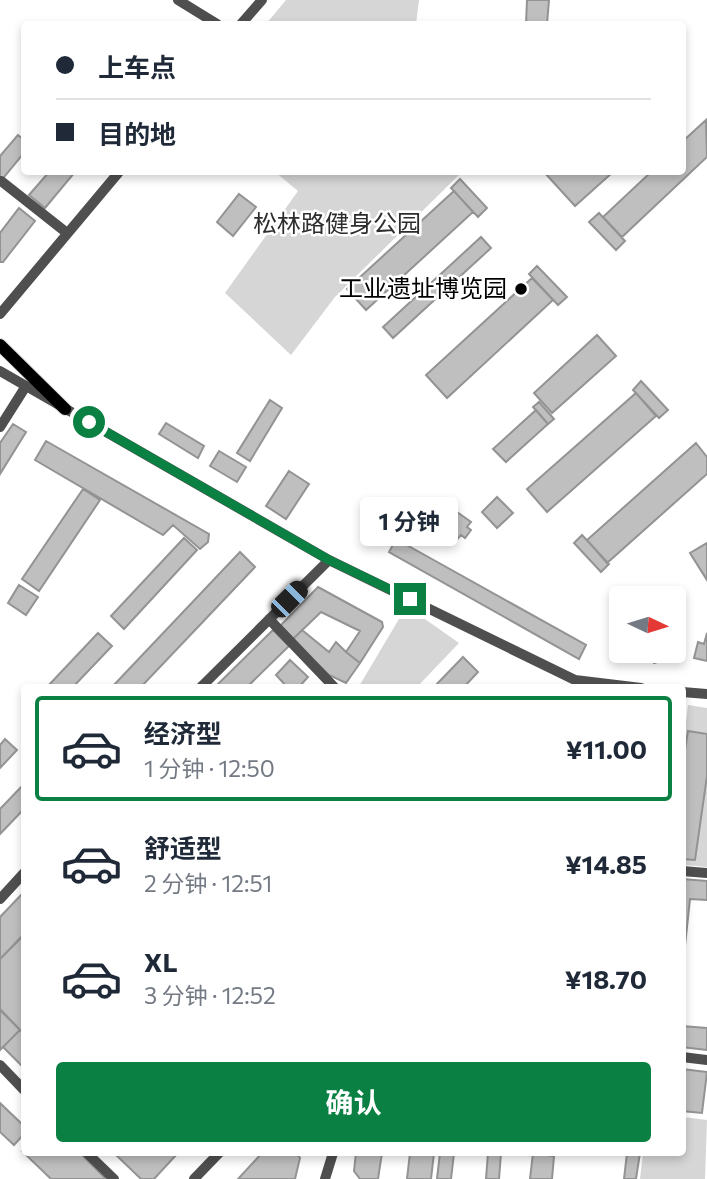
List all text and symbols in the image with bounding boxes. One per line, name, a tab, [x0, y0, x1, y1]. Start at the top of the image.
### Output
text: 上车点	[98, 51, 176, 82]
text: 目的地	[98, 118, 176, 149]
park label: 松林路健身公园	[253, 208, 421, 237]
place label: 工业遗址博览园	[339, 273, 507, 302]
marker: 工业遗址博览园	[513, 281, 529, 297]
route start	[73, 406, 105, 438]
callout: 1 分钟	[361, 498, 459, 546]
text: 1 分钟	[379, 507, 439, 535]
car	[267, 577, 312, 621]
route end	[394, 583, 426, 615]
north arrow	[609, 586, 686, 663]
map controls	[609, 586, 686, 663]
icon: car	[60, 717, 123, 780]
text: 经济型	[144, 717, 222, 748]
text: ¥11.00	[566, 733, 647, 764]
text: 1 分钟 · 12:50	[144, 754, 275, 782]
icon: car	[60, 832, 123, 895]
text: 舒适型	[144, 832, 222, 863]
text: ¥14.85	[565, 848, 647, 879]
text: 2 分钟 · 12:51	[144, 869, 272, 897]
text: XL	[144, 946, 178, 977]
icon: car	[60, 947, 123, 1010]
text: ¥18.70	[565, 963, 647, 994]
text: 3 分钟 · 12:52	[144, 981, 276, 1009]
button: 确认	[56, 1062, 651, 1142]

